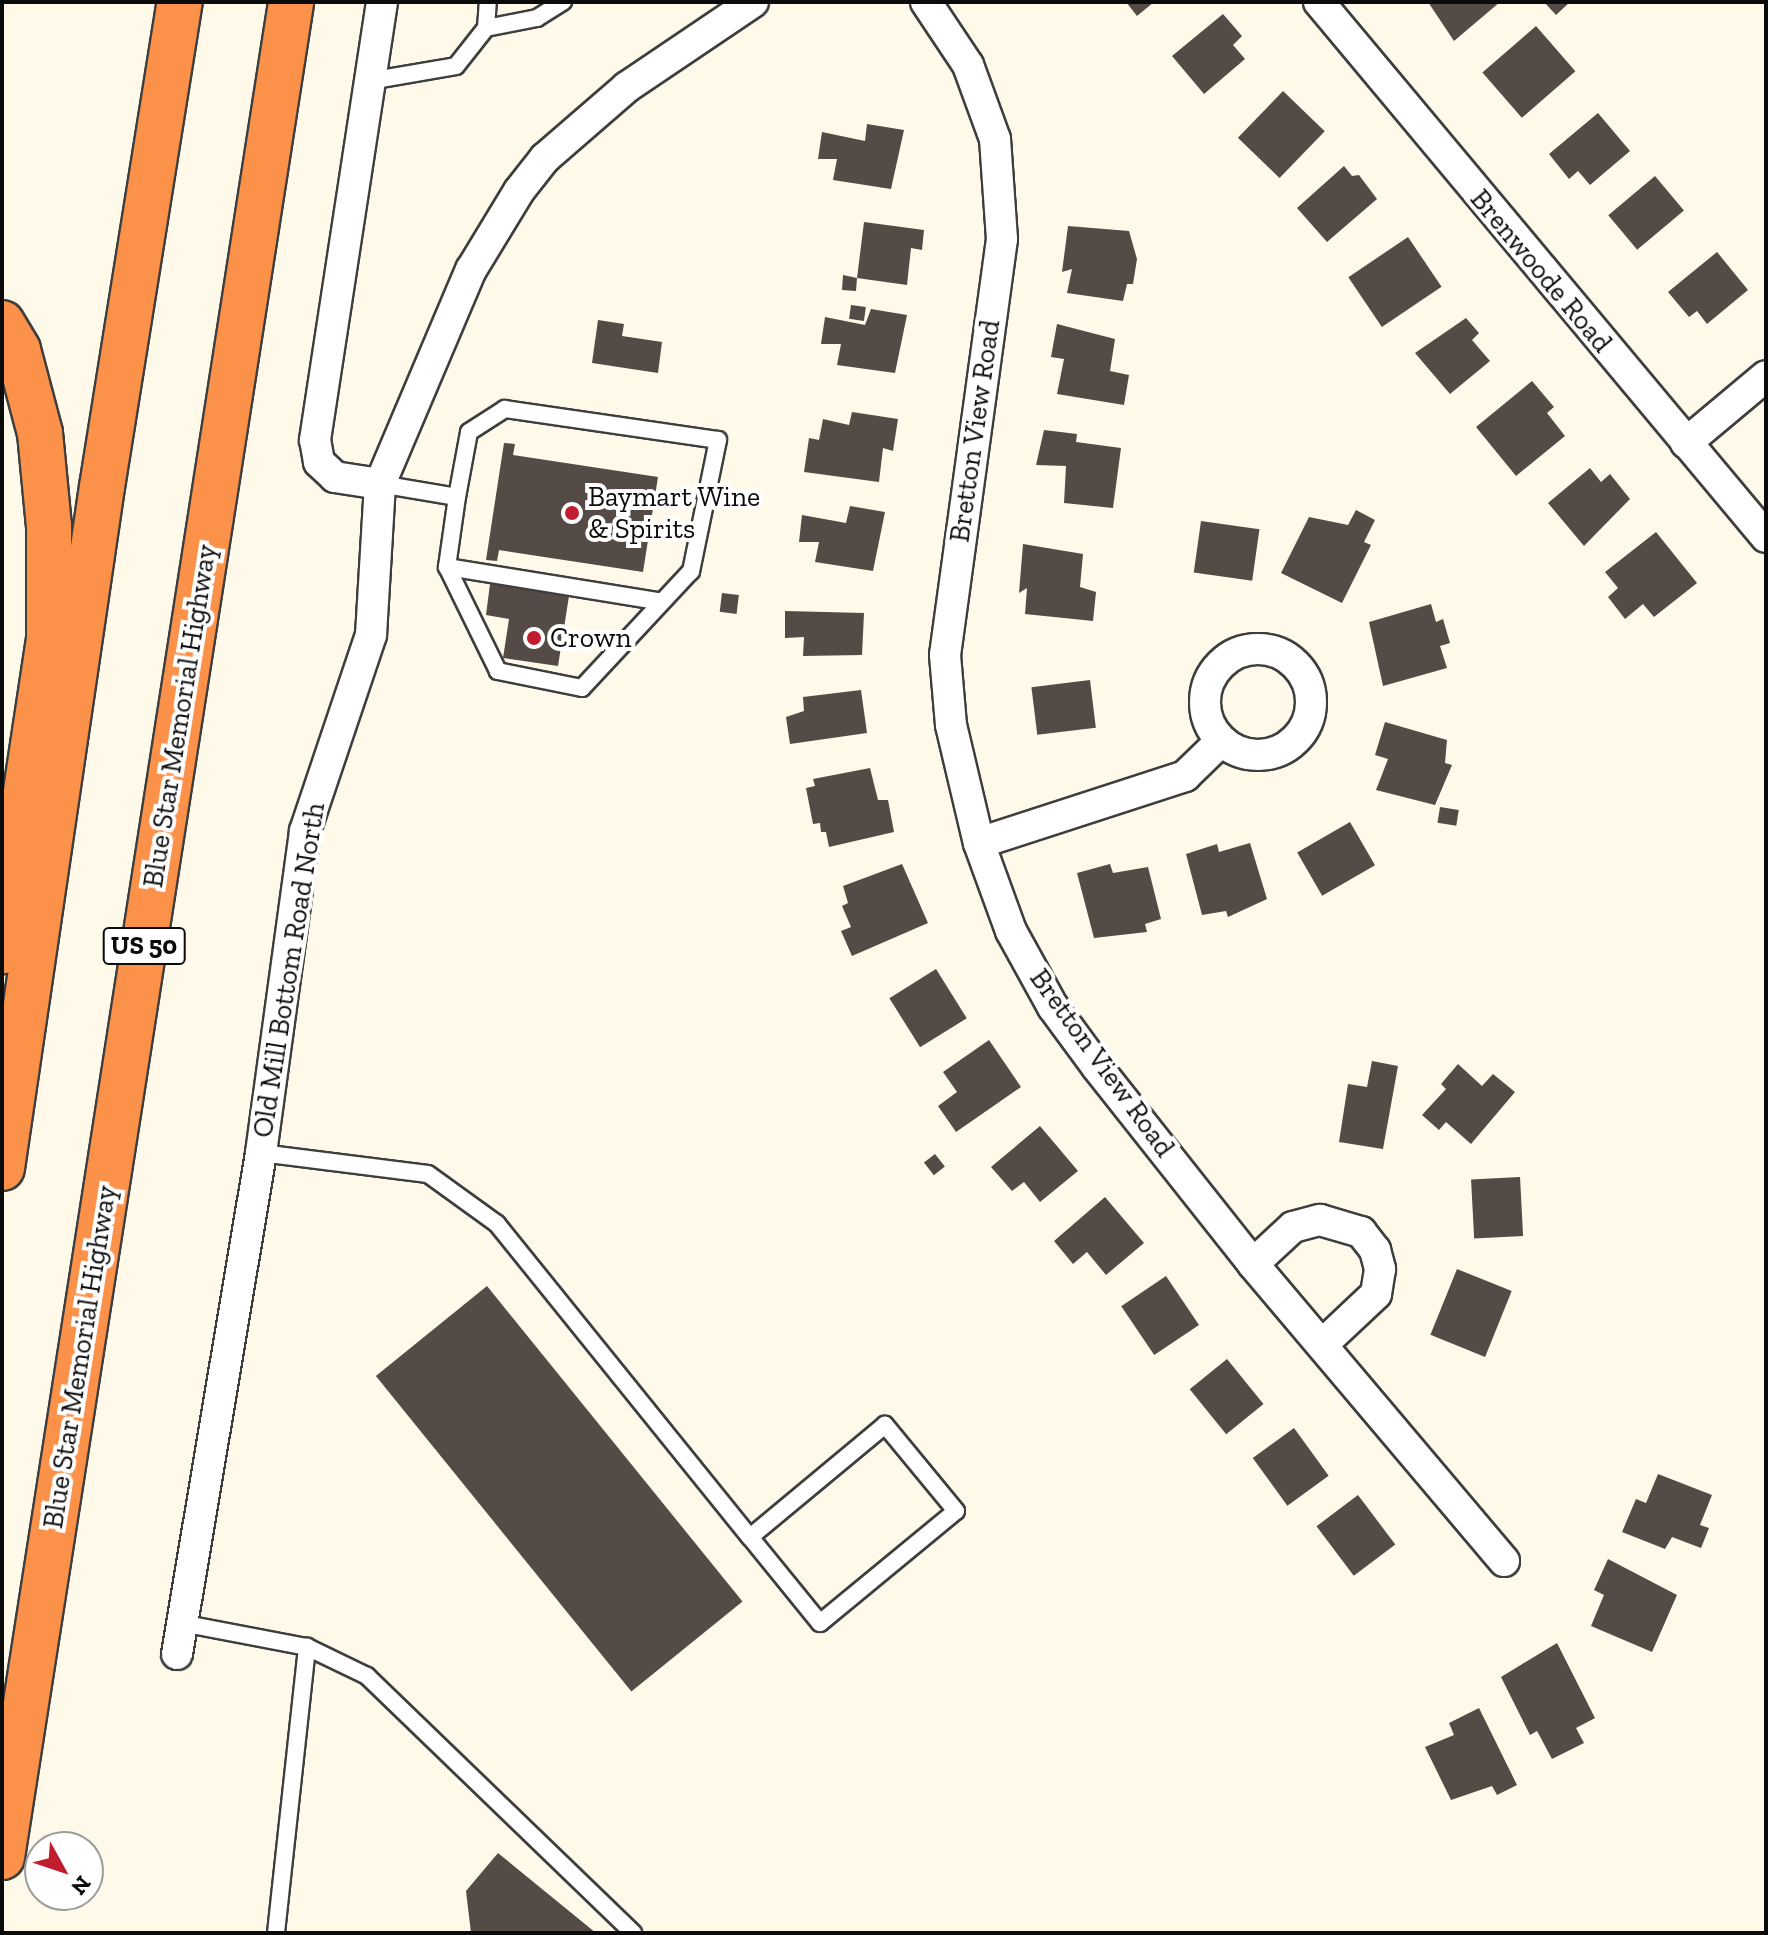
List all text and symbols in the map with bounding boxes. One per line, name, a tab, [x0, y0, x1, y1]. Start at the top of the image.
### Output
street label: Brenwoode Road	[1463, 183, 1619, 359]
street label: Bretton View Road	[943, 317, 1007, 545]
place label: Baymart Wine & Spirits	[588, 480, 761, 546]
marker: Baymart Wine & Spirits	[563, 504, 581, 522]
street label: Blue Star Memorial Highway	[136, 542, 224, 890]
place label: Crown	[550, 621, 631, 655]
marker: Crown	[525, 629, 543, 647]
street label: Old Mill Bottom Road North	[246, 800, 332, 1140]
road number: US 50	[102, 924, 186, 968]
street label: Bretton View Road	[1022, 962, 1182, 1164]
street label: Blue Star Memorial Highway	[36, 1183, 124, 1531]
north arrow	[24, 1831, 104, 1911]
text: N	[66, 1870, 97, 1901]

